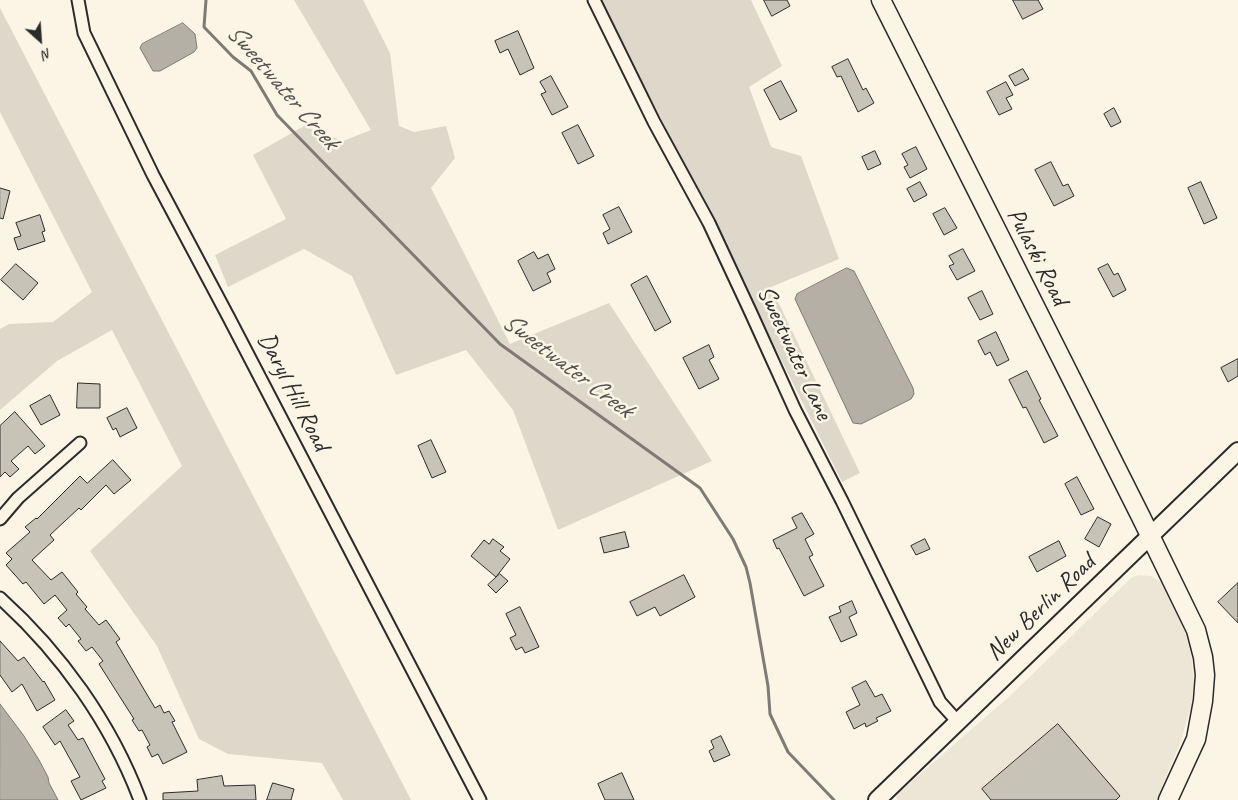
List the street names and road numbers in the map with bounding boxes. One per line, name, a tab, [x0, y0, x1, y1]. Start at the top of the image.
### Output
street label: Pulaski Road	[1000, 203, 1074, 311]
street label: Sweetwater Lane	[750, 281, 838, 425]
street label: Daryl Hill Road	[250, 328, 336, 456]
street label: New Berlin Road	[980, 548, 1102, 668]

